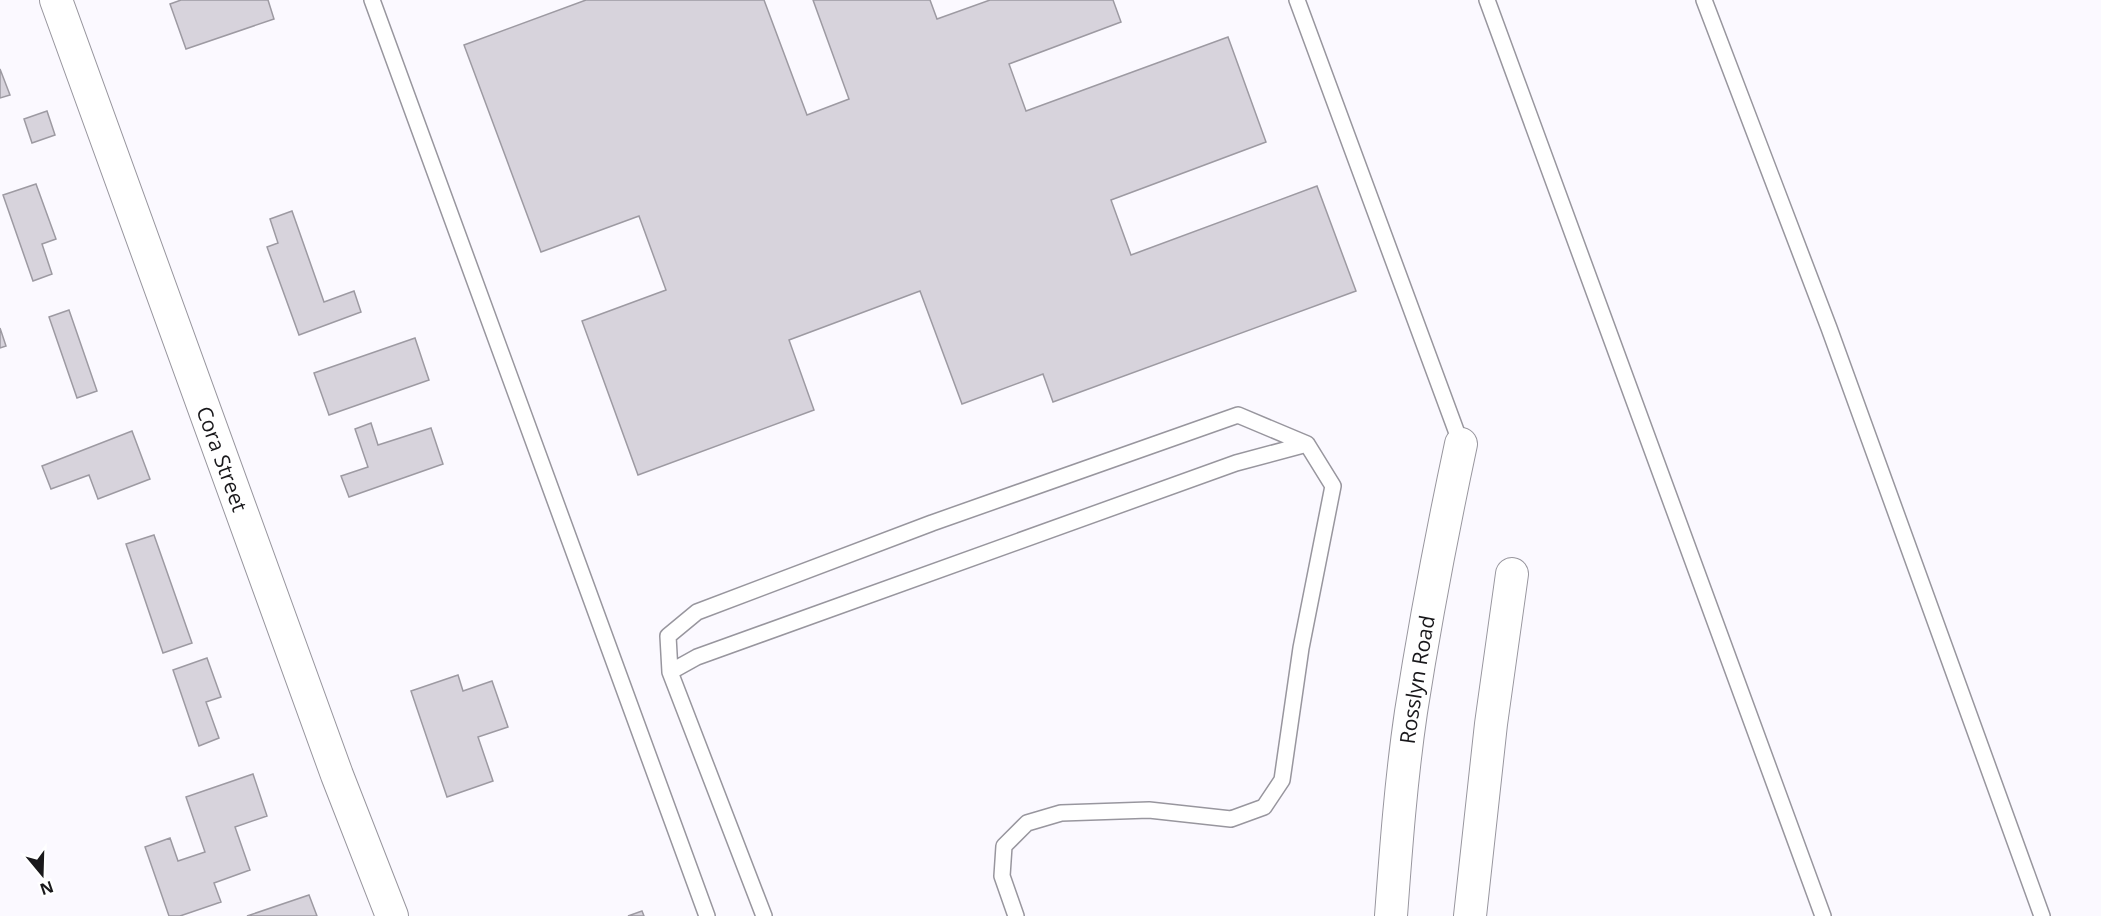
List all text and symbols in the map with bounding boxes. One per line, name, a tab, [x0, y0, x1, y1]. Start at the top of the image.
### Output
street label: Cora Street	[190, 402, 254, 515]
street label: Rosslyn Road	[1393, 613, 1441, 746]
north arrow	[12, 844, 72, 904]
text: N	[37, 876, 57, 901]

